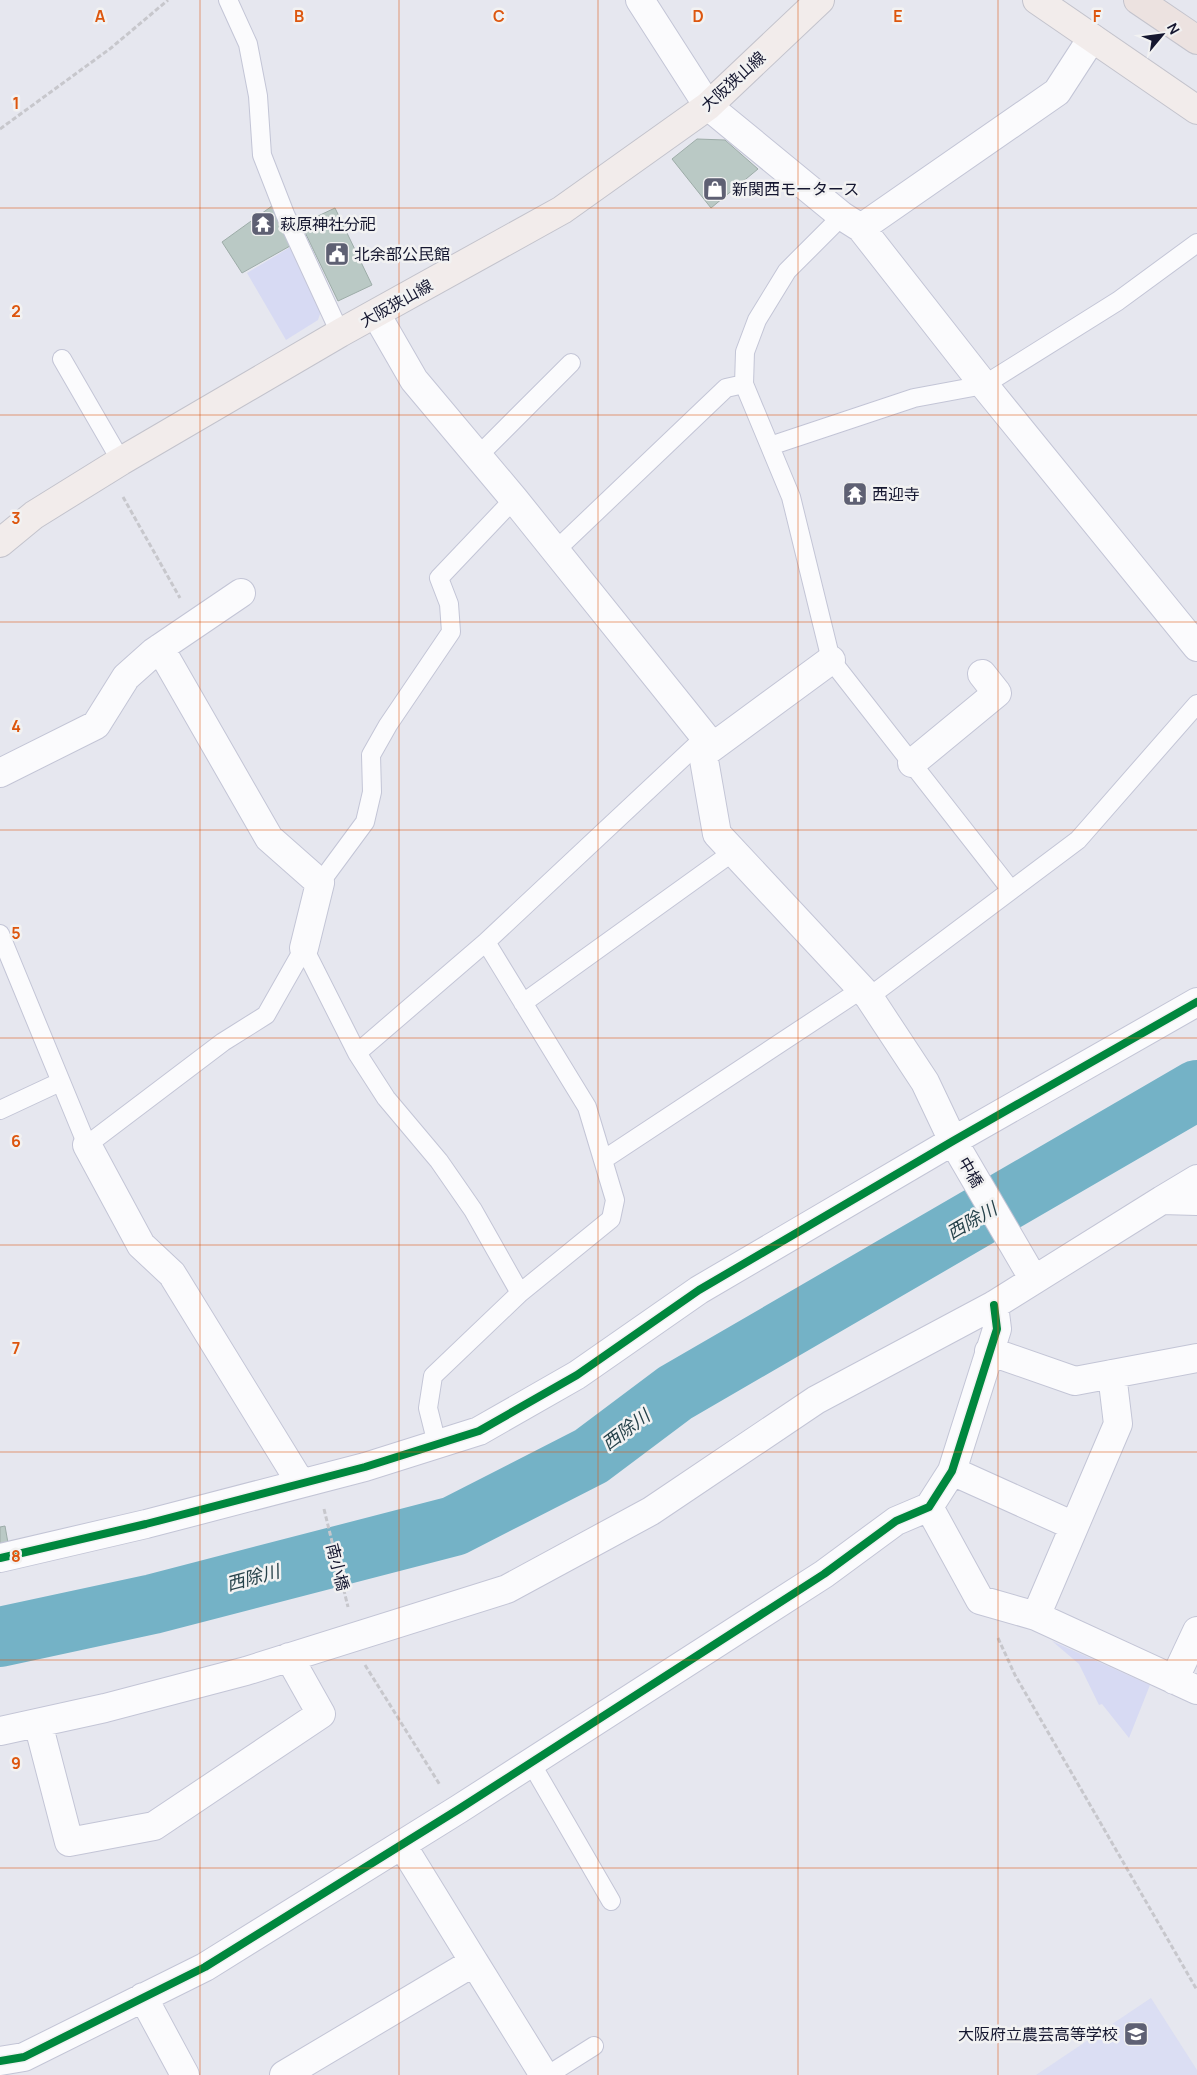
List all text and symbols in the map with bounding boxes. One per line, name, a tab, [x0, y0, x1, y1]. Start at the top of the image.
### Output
text: A	[95, 5, 106, 27]
text: B	[294, 5, 304, 27]
text: C	[493, 5, 505, 27]
text: D	[692, 5, 704, 27]
text: E	[893, 5, 903, 27]
text: F	[1093, 5, 1102, 27]
north arrow	[1137, 10, 1187, 60]
text: N	[1163, 19, 1185, 37]
street label: 大阪狭山線	[696, 46, 770, 116]
text: 1	[12, 92, 20, 114]
shop icon: 新関西モータース	[702, 176, 728, 202]
place label: 新関西モータース	[732, 178, 859, 200]
temple icon: 萩原神社分祀	[250, 211, 276, 237]
place label: 萩原神社分祀	[280, 213, 376, 235]
public building icon: 北余部公民館	[324, 241, 350, 267]
place label: 北余部公民館	[354, 243, 450, 265]
street label: 大阪狭山線	[356, 274, 436, 332]
text: 2	[11, 300, 21, 322]
temple icon: 西迎寺	[842, 481, 868, 507]
place label: 西迎寺	[872, 483, 920, 505]
text: 3	[11, 507, 21, 529]
text: 4	[11, 715, 21, 737]
text: 5	[11, 922, 21, 944]
text: 6	[11, 1130, 21, 1152]
street label: 中橋	[953, 1153, 989, 1191]
water label: 西除川	[942, 1195, 1003, 1244]
text: 7	[12, 1337, 20, 1359]
water label: 西除川	[597, 1402, 656, 1455]
street label: 南小橋	[322, 1541, 354, 1593]
text: 8	[11, 1545, 21, 1567]
water label: 西除川	[224, 1558, 284, 1596]
text: 9	[11, 1752, 21, 1774]
school or university icon: 大阪府立農芸高等学校	[1123, 2021, 1149, 2047]
place label: 大阪府立農芸高等学校	[958, 2023, 1118, 2045]

